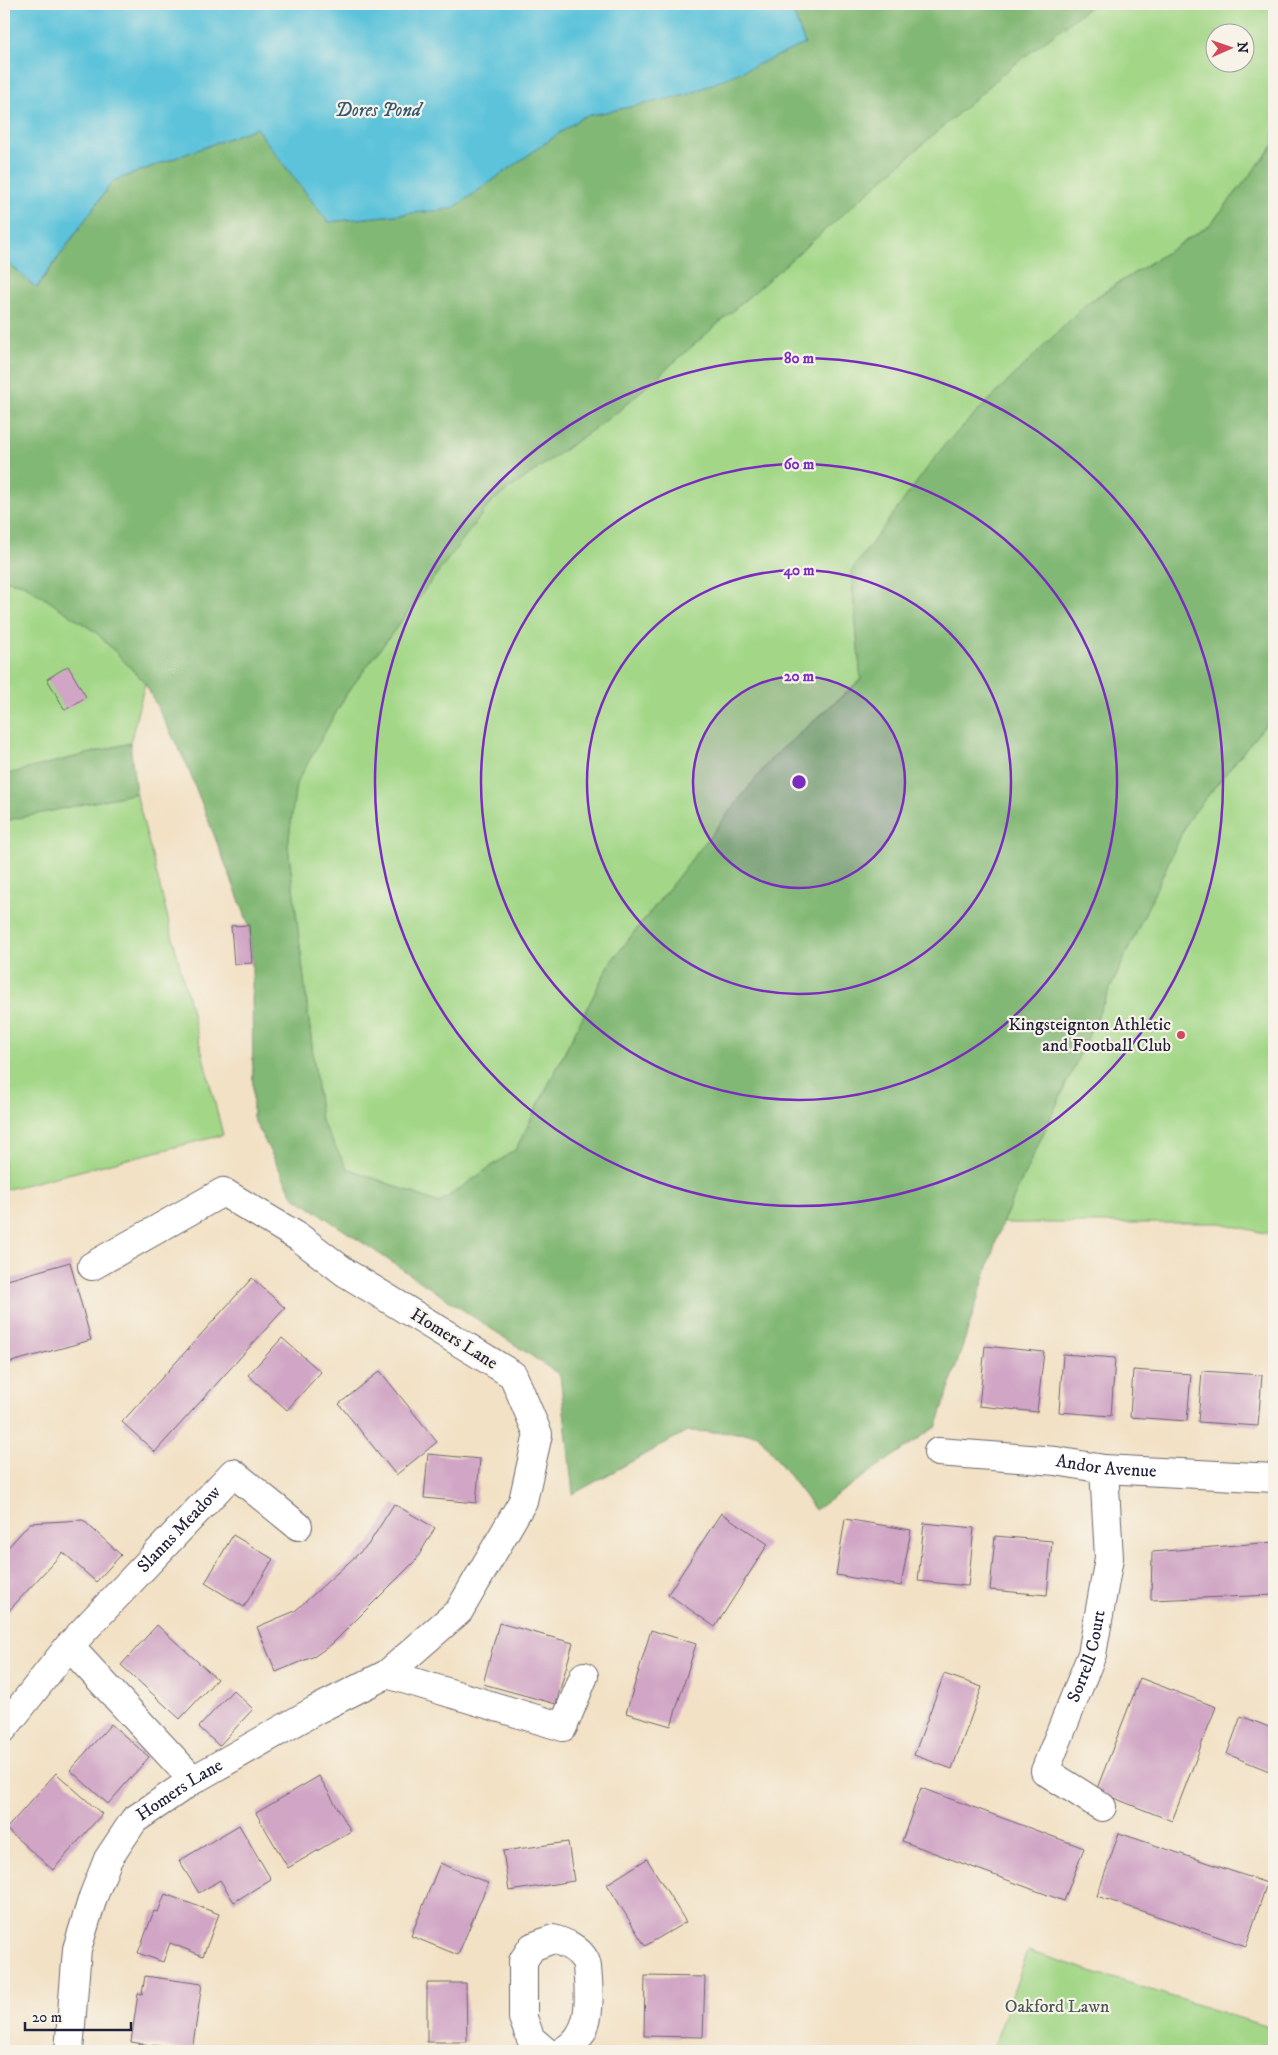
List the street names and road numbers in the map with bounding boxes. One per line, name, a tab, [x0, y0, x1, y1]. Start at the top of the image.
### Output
street label: Homers Lane	[406, 1304, 502, 1374]
street label: Andor Avenue	[1054, 1450, 1157, 1483]
street label: Slanns Meadow	[133, 1481, 226, 1578]
street label: Sorrell Court	[1063, 1608, 1111, 1706]
street label: Homers Lane	[132, 1754, 227, 1826]

